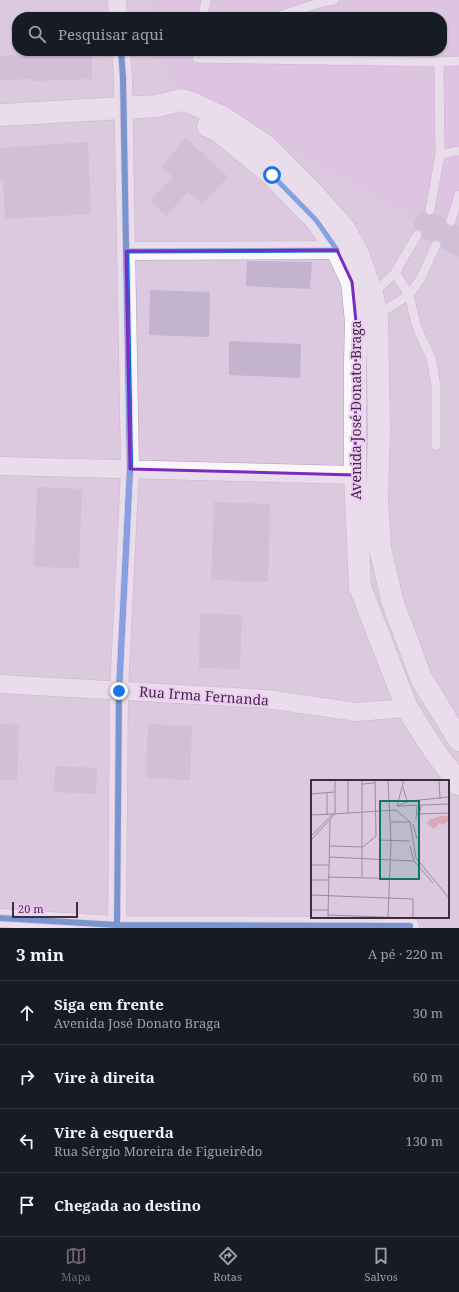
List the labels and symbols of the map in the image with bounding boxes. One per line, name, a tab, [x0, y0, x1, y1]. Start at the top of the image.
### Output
route start	[263, 166, 281, 184]
street label: Avenida José Donato Braga	[346, 320, 365, 500]
street label: Rua Irma Fernanda	[138, 681, 270, 710]
route end	[110, 682, 128, 700]
inset map	[311, 780, 449, 918]
scale bar	[12, 900, 78, 919]

